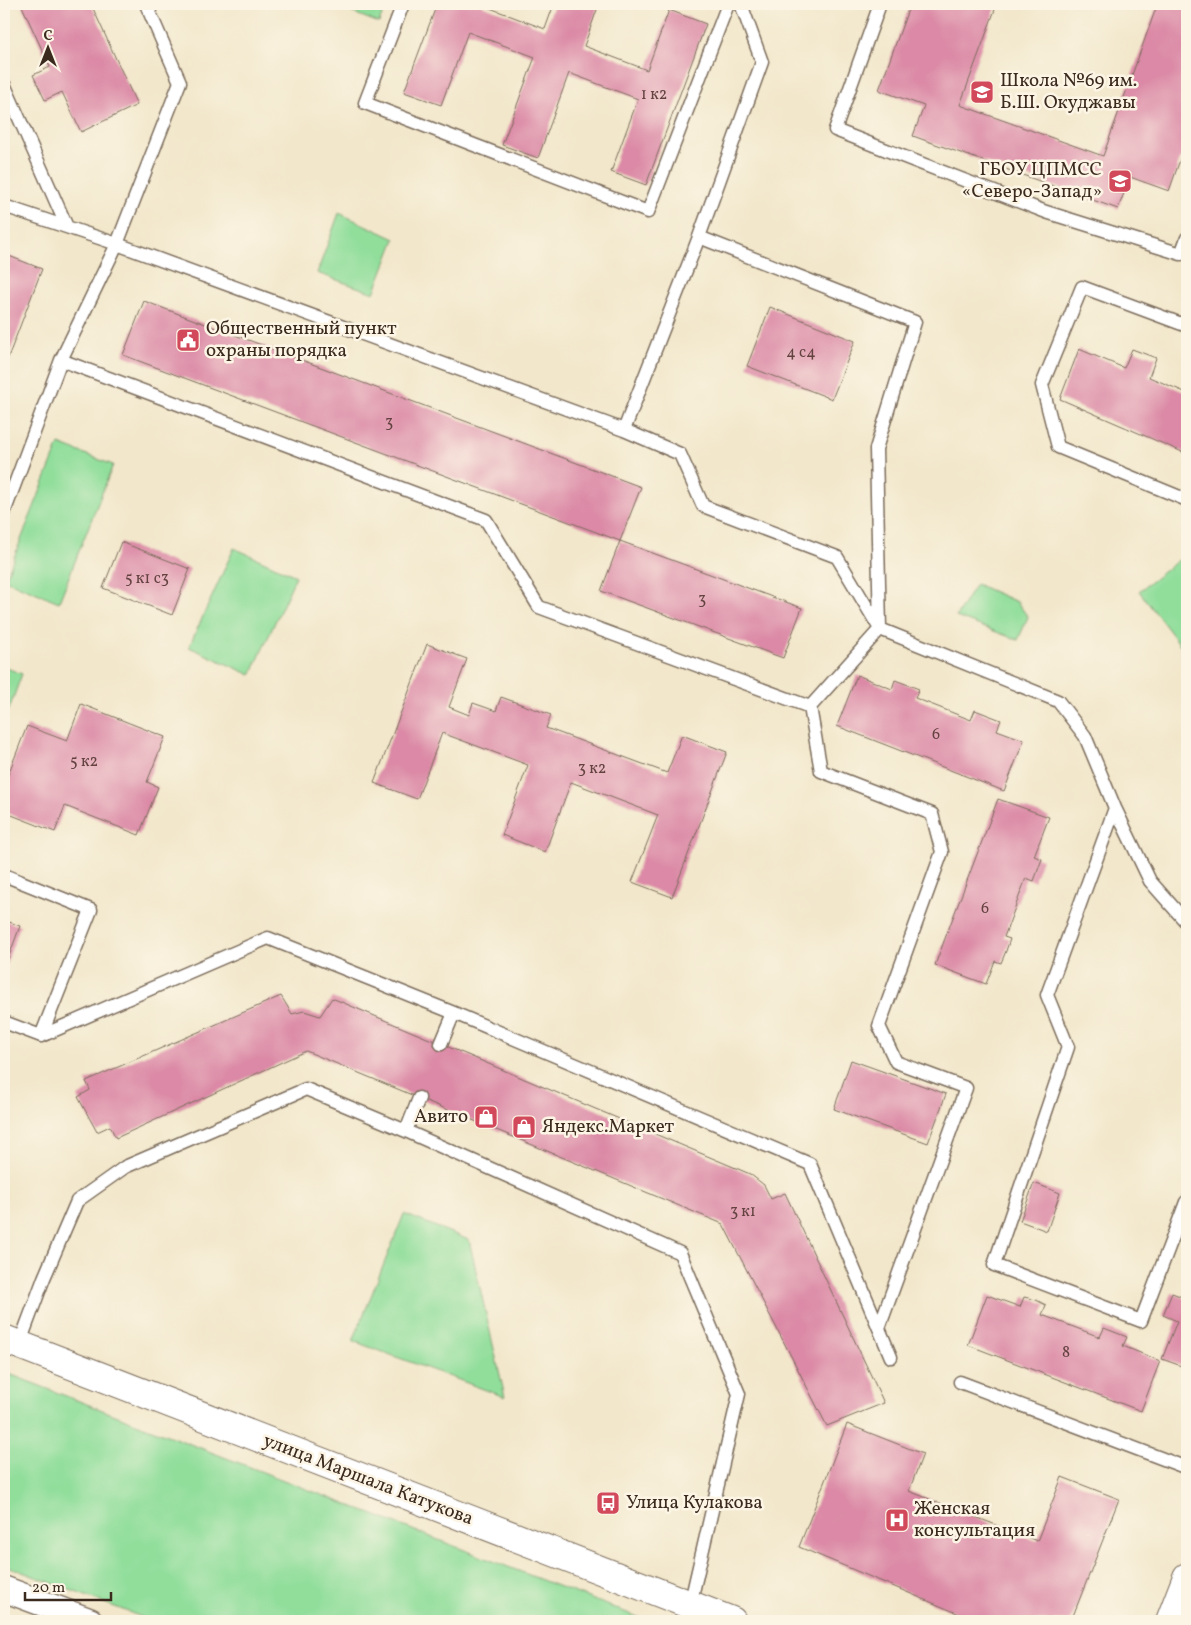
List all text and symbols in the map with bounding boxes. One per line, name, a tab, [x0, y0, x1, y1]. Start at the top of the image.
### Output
north arrow	[22, 22, 72, 72]
text: С	[43, 27, 53, 46]
place label: Школа №69 им. Б.Ш. Окуджавы	[1000, 68, 1137, 116]
school or university icon: Школа №69 им. Б.Ш. Окуджавы	[969, 79, 995, 105]
house number: 1 к2	[641, 84, 667, 106]
place label: ГБОУ ЦПМСС «Северо-Запад»	[962, 157, 1102, 205]
school or university icon: ГБОУ ЦПМСС «Северо-Запад»	[1107, 168, 1133, 194]
place label: Общественный пункт охраны порядка	[206, 316, 397, 364]
public building icon: Общественный пункт охраны порядка	[175, 327, 201, 353]
house number: 4 с4	[786, 342, 816, 364]
house number: 3	[385, 412, 393, 434]
house number: 5 к1 с3	[125, 568, 169, 590]
house number: 3	[698, 589, 706, 611]
house number: 6	[932, 724, 940, 746]
house number: 5 к2	[70, 751, 98, 773]
house number: 3 к2	[578, 758, 606, 780]
house number: 6	[981, 898, 989, 920]
place label: Авито	[414, 1104, 468, 1130]
shop icon: Авито	[473, 1104, 499, 1130]
shop icon: Яндекс.Маркет	[511, 1114, 537, 1140]
place label: Яндекс.Маркет	[542, 1114, 675, 1140]
house number: 3 к1	[730, 1201, 756, 1223]
house number: 8	[1062, 1342, 1070, 1364]
street label: улица Маршала Катукова	[259, 1428, 477, 1532]
bus stop icon: Улица Кулакова	[595, 1490, 621, 1516]
place label: Улица Кулакова	[626, 1490, 763, 1516]
place label: Женская консультация	[914, 1496, 1035, 1544]
hospital icon: Женская консультация	[884, 1507, 910, 1533]
scale bar	[25, 1570, 111, 1602]
text: 20 m	[32, 1578, 65, 1599]

